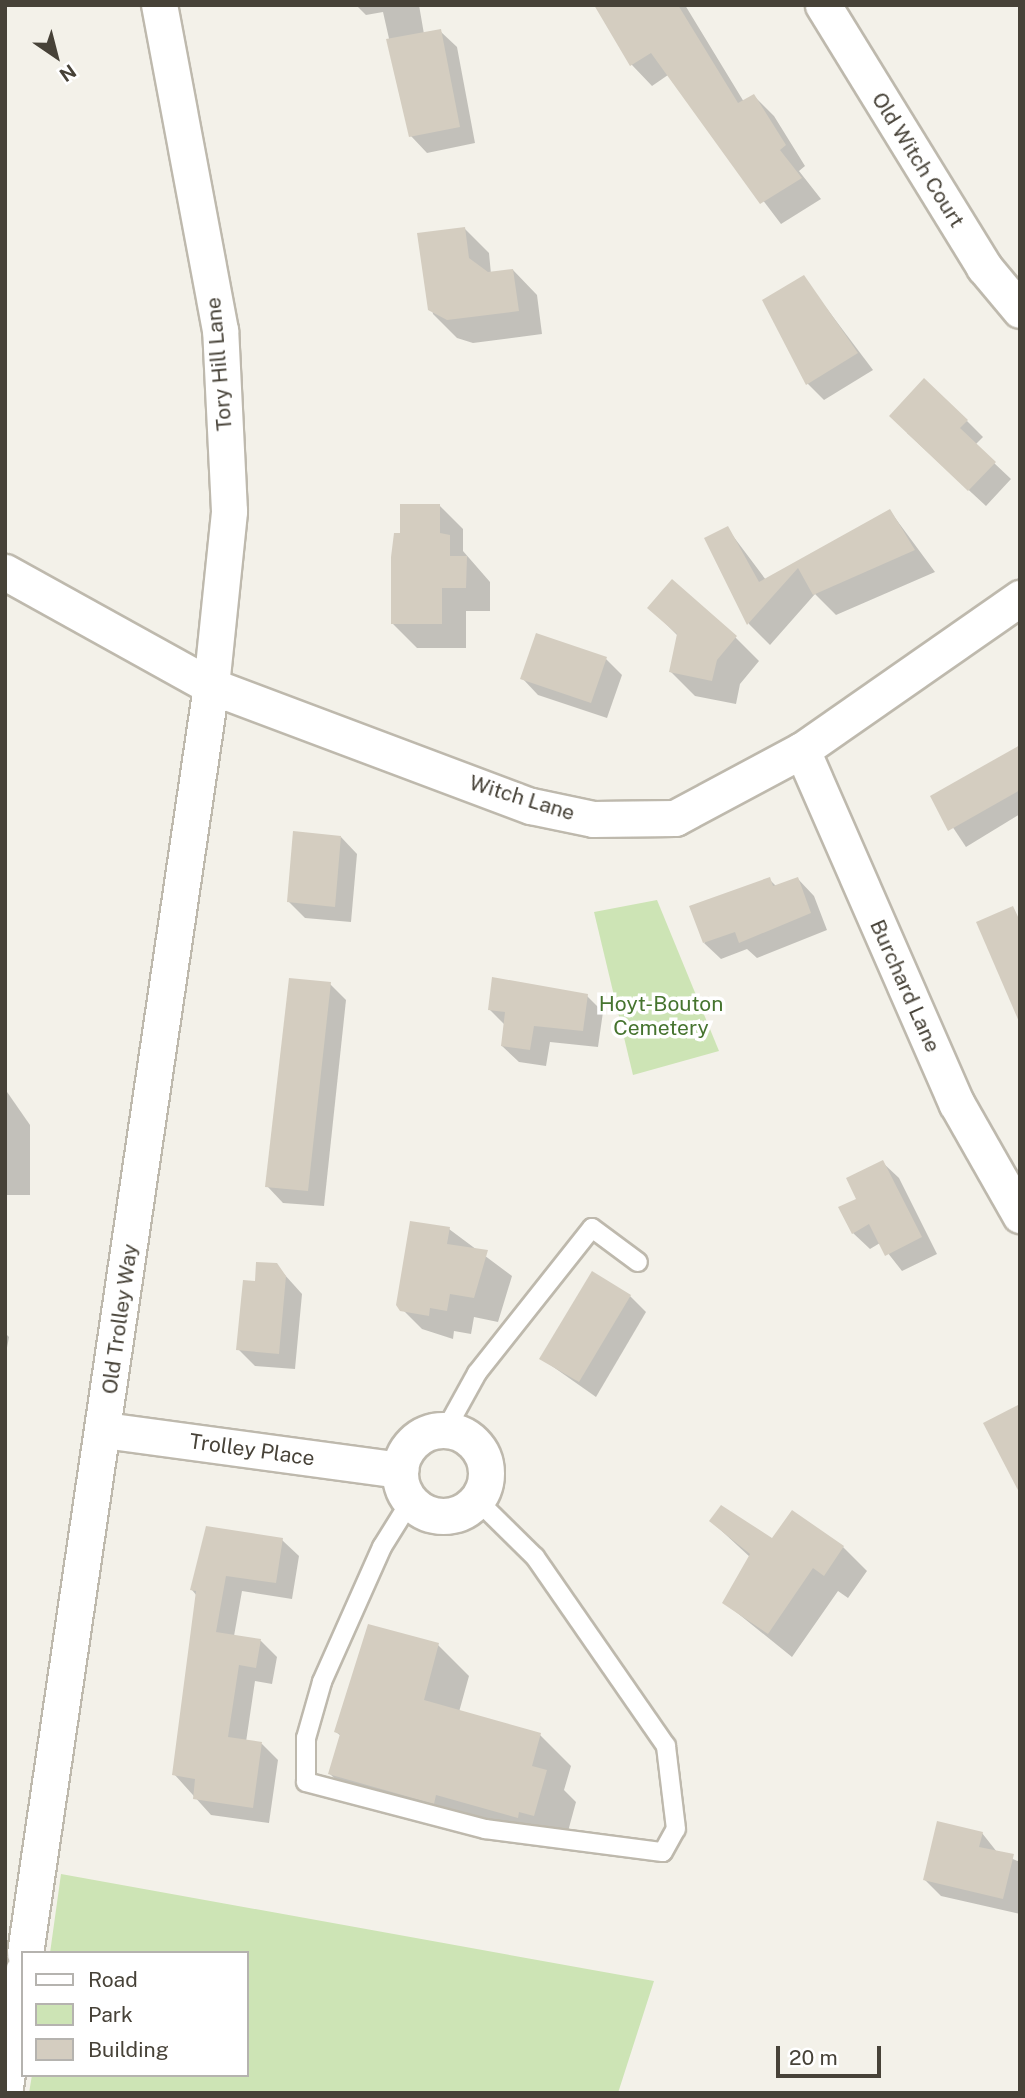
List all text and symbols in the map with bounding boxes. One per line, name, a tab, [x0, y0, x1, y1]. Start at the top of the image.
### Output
north arrow	[21, 21, 91, 91]
text: N	[56, 60, 80, 86]
street label: Old Witch Court	[866, 88, 970, 232]
street label: Tory Hill Lane	[201, 296, 237, 432]
street label: Witch Lane	[466, 770, 578, 826]
street label: Burchard Lane	[865, 916, 945, 1056]
park label: Hoyt-Bouton Cemetery	[599, 991, 723, 1041]
street label: Old Trolley Way	[97, 1242, 143, 1396]
street label: Trolley Place	[188, 1429, 316, 1471]
legend	[21, 1951, 248, 2077]
text: Road	[88, 1967, 138, 1992]
text: Park	[88, 2002, 133, 2027]
scale bar	[780, 2032, 885, 2076]
text: Building	[88, 2037, 169, 2062]
text: 20 m	[789, 2045, 838, 2070]

